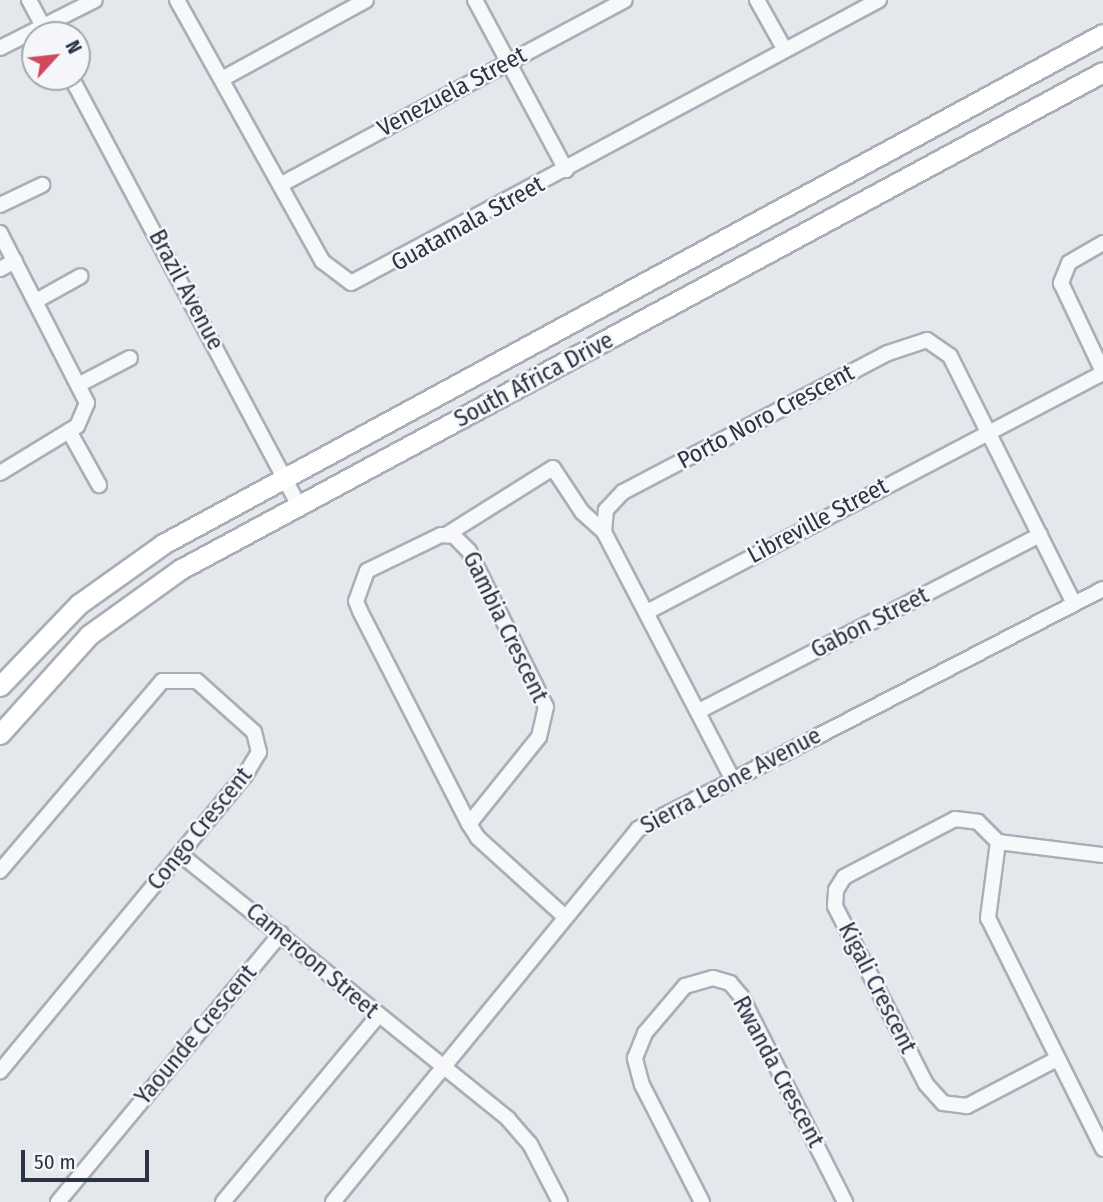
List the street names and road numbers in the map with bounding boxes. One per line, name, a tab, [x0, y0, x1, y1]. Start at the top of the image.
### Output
street label: Venezuela Street	[373, 41, 531, 143]
street label: Guatamala Street	[387, 170, 549, 278]
street label: Brazil Avenue	[142, 225, 230, 355]
street label: South Africa Drive	[450, 326, 618, 434]
street label: Porto Noro Crescent	[673, 358, 859, 476]
street label: Libreville Street	[743, 472, 893, 570]
street label: Gambia Crescent	[456, 547, 554, 707]
street label: Gabon Street	[806, 581, 934, 665]
street label: Sierra Leone Avenue	[636, 721, 826, 841]
street label: Congo Crescent	[142, 762, 258, 896]
street label: Cameroon Street	[240, 897, 384, 1025]
street label: Kigali Crescent	[832, 918, 922, 1058]
street label: Yaounde Crescent	[129, 959, 263, 1111]
street label: Rwanda Crescent	[726, 992, 830, 1152]

